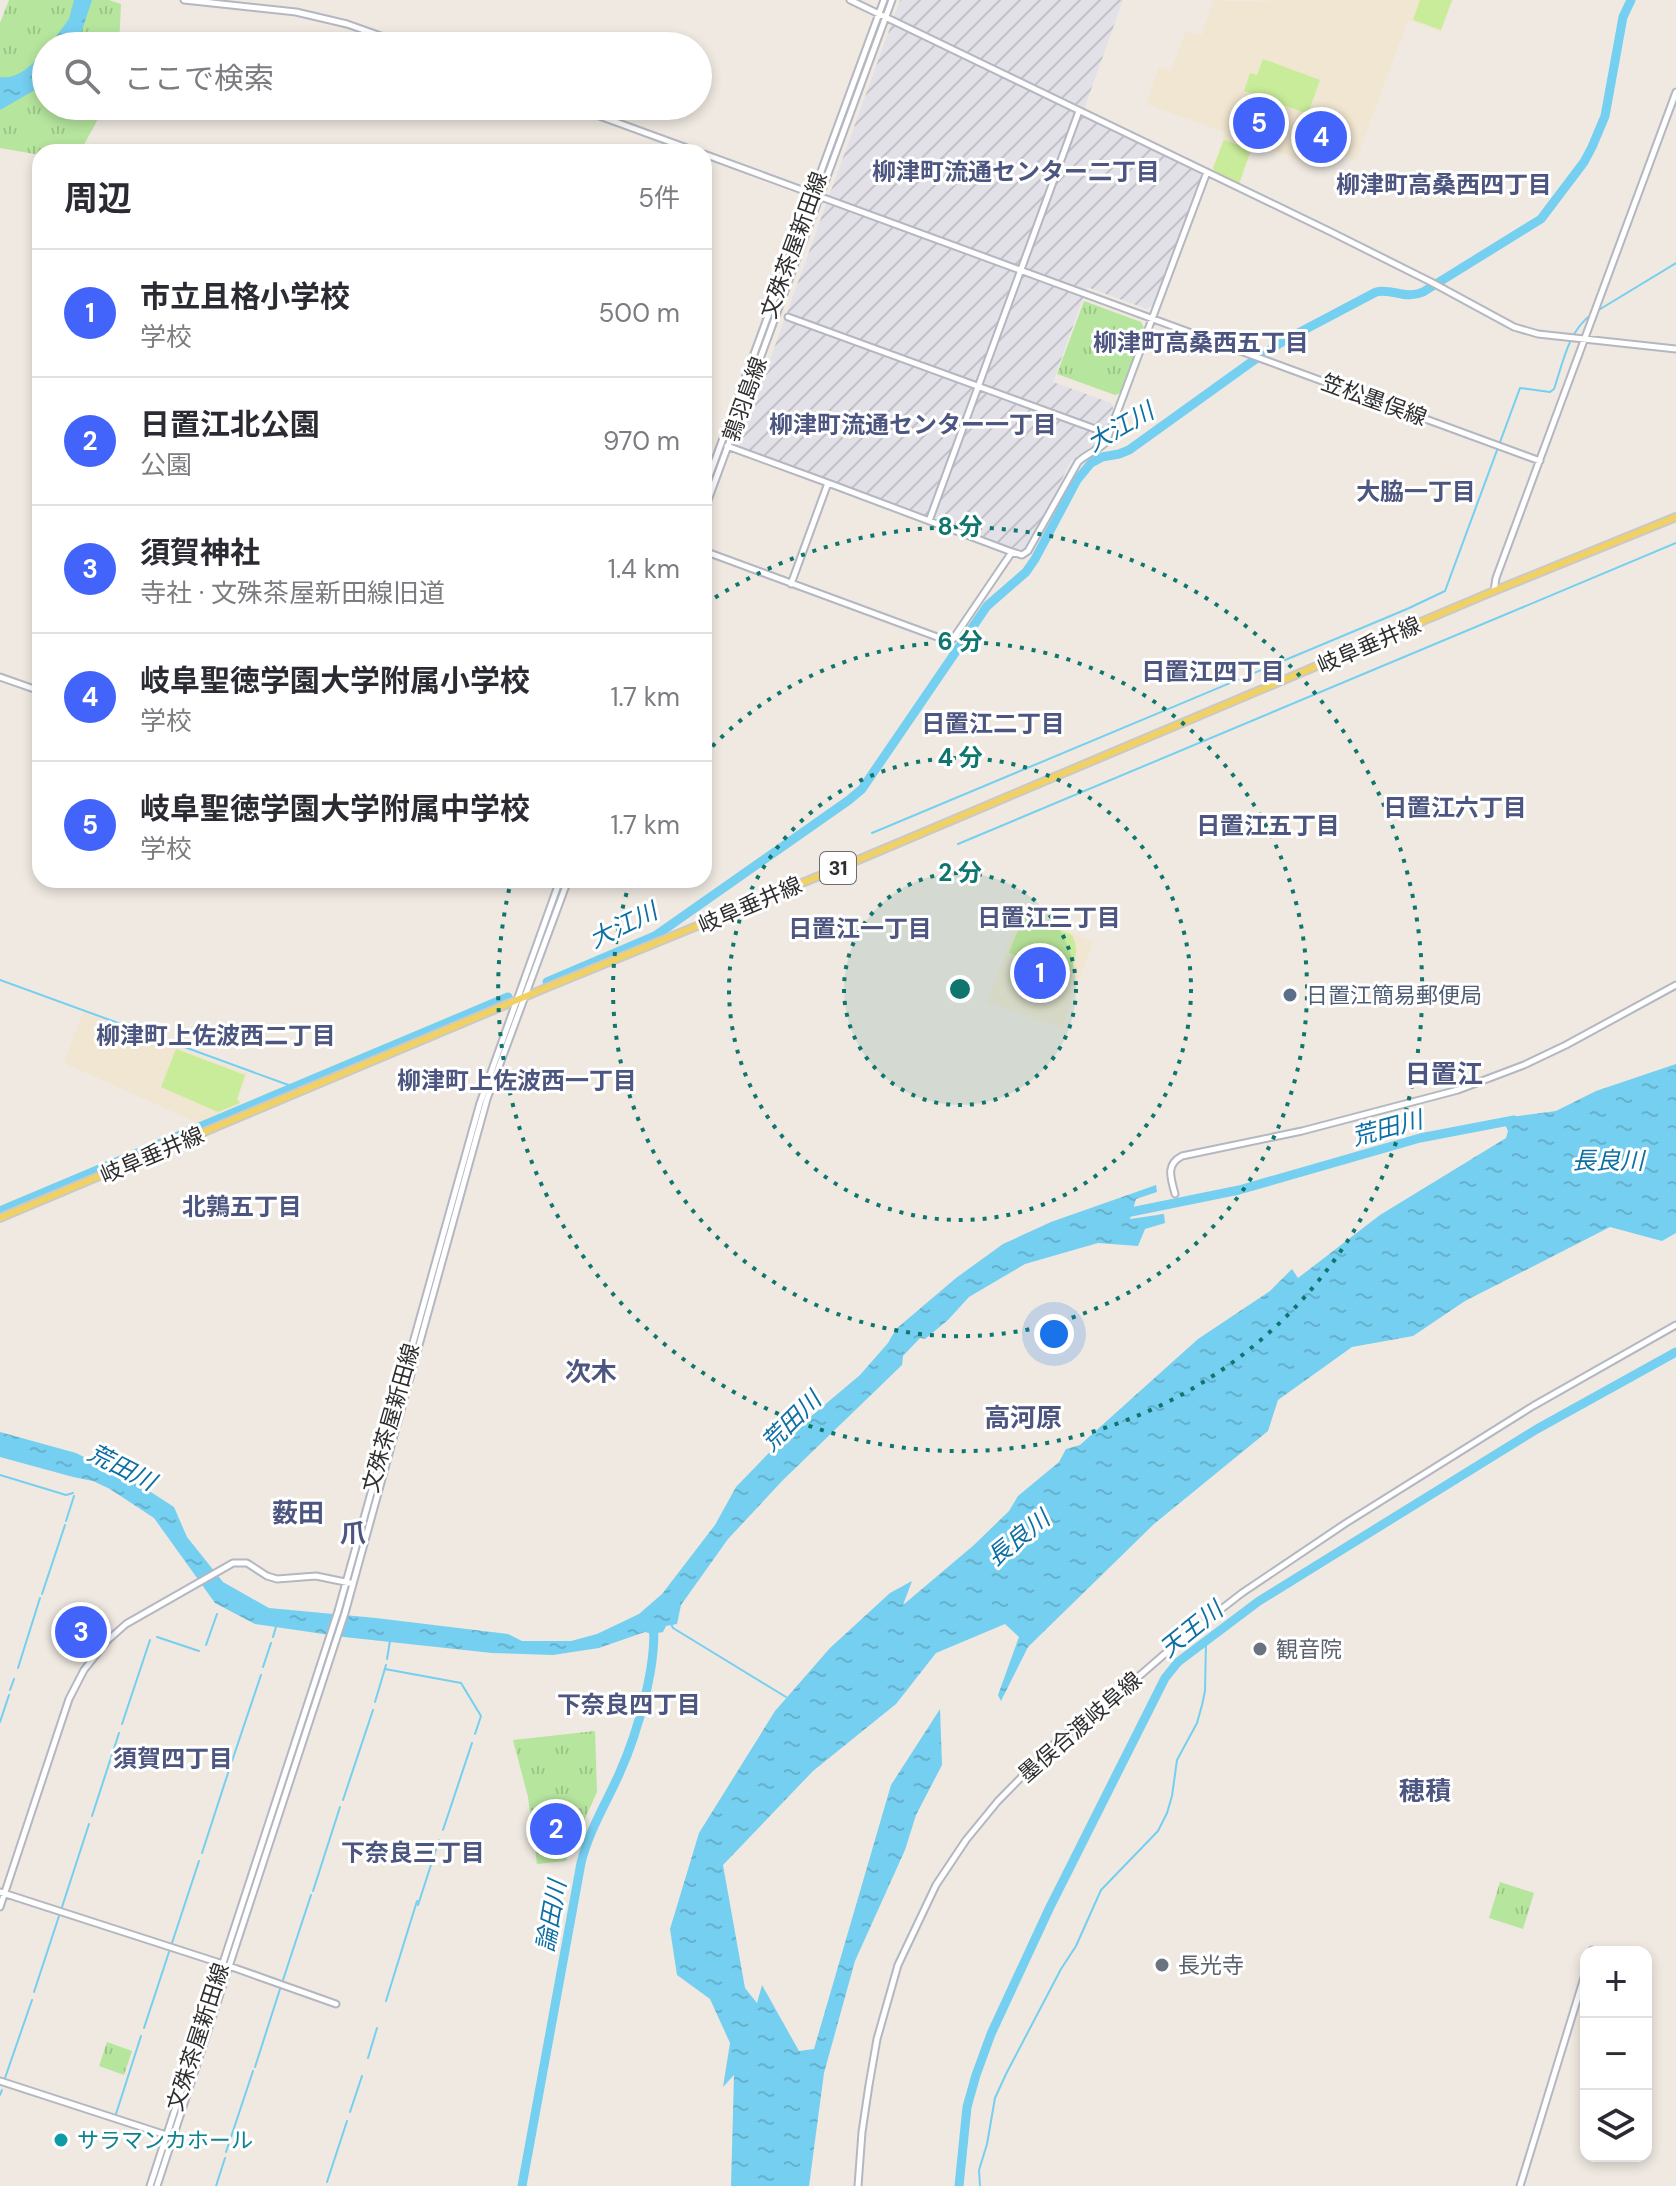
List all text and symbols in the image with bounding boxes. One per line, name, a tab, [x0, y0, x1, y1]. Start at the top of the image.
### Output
search box	[32, 32, 712, 120]
icon: search	[60, 54, 104, 98]
text: ここで検索	[124, 59, 274, 98]
pin: 5	[1233, 93, 1285, 153]
pin: 4	[1295, 107, 1347, 167]
district label: 柳津町流通センター二丁目	[872, 156, 1160, 187]
street label: 文殊茶屋新田線	[754, 168, 834, 322]
district label: 柳津町高桑西四丁目	[1336, 169, 1552, 200]
text: 周辺	[64, 176, 132, 221]
text: 5件	[638, 181, 680, 215]
text: 市立且格小学校	[140, 277, 350, 316]
text: 1	[85, 296, 95, 330]
text: 500 m	[598, 296, 680, 330]
text: 学校	[140, 320, 192, 354]
district label: 柳津町高桑西五丁目	[1093, 327, 1309, 358]
street label: 鶉羽島線	[716, 353, 774, 445]
street label: 笠松墨俣線	[1317, 368, 1431, 432]
water label: 大江川	[1081, 394, 1162, 458]
text: 日置江北公園	[140, 405, 320, 444]
district label: 柳津町流通センター一丁目	[769, 409, 1057, 440]
text: 2	[82, 424, 98, 458]
text: 970 m	[603, 424, 680, 458]
text: 公園	[140, 448, 192, 482]
district label: 大脇一丁目	[1356, 476, 1476, 507]
text: 8 分	[938, 511, 982, 542]
text: 須賀神社	[140, 533, 260, 572]
text: 3	[82, 552, 98, 586]
text: 1.4 km	[608, 552, 680, 586]
text: 寺社 · 文殊茶屋新田線旧道	[140, 576, 445, 610]
street label: 岐阜垂井線	[1313, 610, 1425, 680]
text: 6 分	[938, 626, 982, 657]
district label: 日置江四丁目	[1141, 656, 1285, 687]
text: 岐阜聖徳学園大学附属小学校	[140, 661, 530, 700]
text: 4	[82, 680, 98, 714]
text: 1.7 km	[610, 680, 680, 714]
text: 学校	[140, 704, 192, 738]
district label: 日置江二丁目	[921, 708, 1065, 739]
text: 4 分	[937, 742, 983, 773]
text: 岐阜聖徳学園大学附属中学校	[140, 789, 530, 828]
district label: 日置江六丁目	[1383, 792, 1527, 823]
text: 5	[82, 808, 98, 842]
text: 1.7 km	[610, 808, 680, 842]
district label: 日置江五丁目	[1196, 810, 1340, 841]
text: 学校	[140, 832, 192, 866]
road number: 31	[820, 852, 856, 884]
text: 2 分	[938, 857, 982, 888]
street label: 岐阜垂井線	[694, 870, 806, 940]
water label: 大江川	[584, 894, 665, 955]
district label: 日置江三丁目	[977, 902, 1121, 933]
district label: 日置江一丁目	[788, 913, 932, 944]
pin: 1	[1014, 943, 1066, 1003]
centre of rings	[946, 975, 974, 1003]
place label: 日置江簡易郵便局	[1306, 981, 1482, 1010]
marker: 日置江簡易郵便局	[1281, 986, 1299, 1004]
district label: 柳津町上佐波西二丁目	[96, 1020, 336, 1051]
district label: 日置江	[1405, 1057, 1483, 1091]
district label: 柳津町上佐波西一丁目	[397, 1065, 637, 1096]
water label: 荒田川	[1348, 1103, 1429, 1152]
street label: 岐阜垂井線	[96, 1120, 208, 1190]
water label: 長良川	[1572, 1145, 1647, 1176]
district label: 北鶉五丁目	[182, 1191, 302, 1222]
your location	[1034, 1314, 1074, 1354]
street label: 文殊茶屋新田線	[356, 1340, 426, 1496]
district label: 次木	[565, 1355, 617, 1389]
water label: 荒田川	[755, 1382, 830, 1457]
district label: 高河原	[984, 1401, 1062, 1435]
water label: 荒田川	[83, 1437, 164, 1499]
district label: 薮田	[272, 1496, 324, 1530]
water label: 長良川	[980, 1501, 1058, 1573]
district label: 爪	[340, 1516, 366, 1550]
water label: 天王川	[1153, 1592, 1231, 1664]
pin: 3	[55, 1602, 107, 1662]
place label: 観音院	[1276, 1635, 1342, 1664]
marker: 観音院	[1251, 1640, 1269, 1658]
street label: 墨俣合渡岐阜線	[1012, 1666, 1148, 1788]
district label: 下奈良四丁目	[557, 1689, 701, 1720]
district label: 須賀四丁目	[113, 1743, 233, 1774]
district label: 穂積	[1399, 1774, 1451, 1808]
pin: 2	[530, 1799, 582, 1859]
district label: 下奈良三丁目	[341, 1837, 485, 1868]
water label: 論田川	[529, 1875, 573, 1954]
map controls	[1580, 1946, 1652, 2162]
button: +	[1580, 1946, 1652, 2018]
place label: 長光寺	[1178, 1951, 1244, 1980]
marker: 長光寺	[1153, 1956, 1171, 1974]
street label: 文殊茶屋新田線	[160, 1959, 236, 2115]
button: −	[1580, 2018, 1652, 2090]
button: layers	[1580, 2090, 1652, 2162]
place label: サラマンカホール	[77, 2126, 253, 2155]
marker: サラマンカホール	[52, 2131, 70, 2149]

